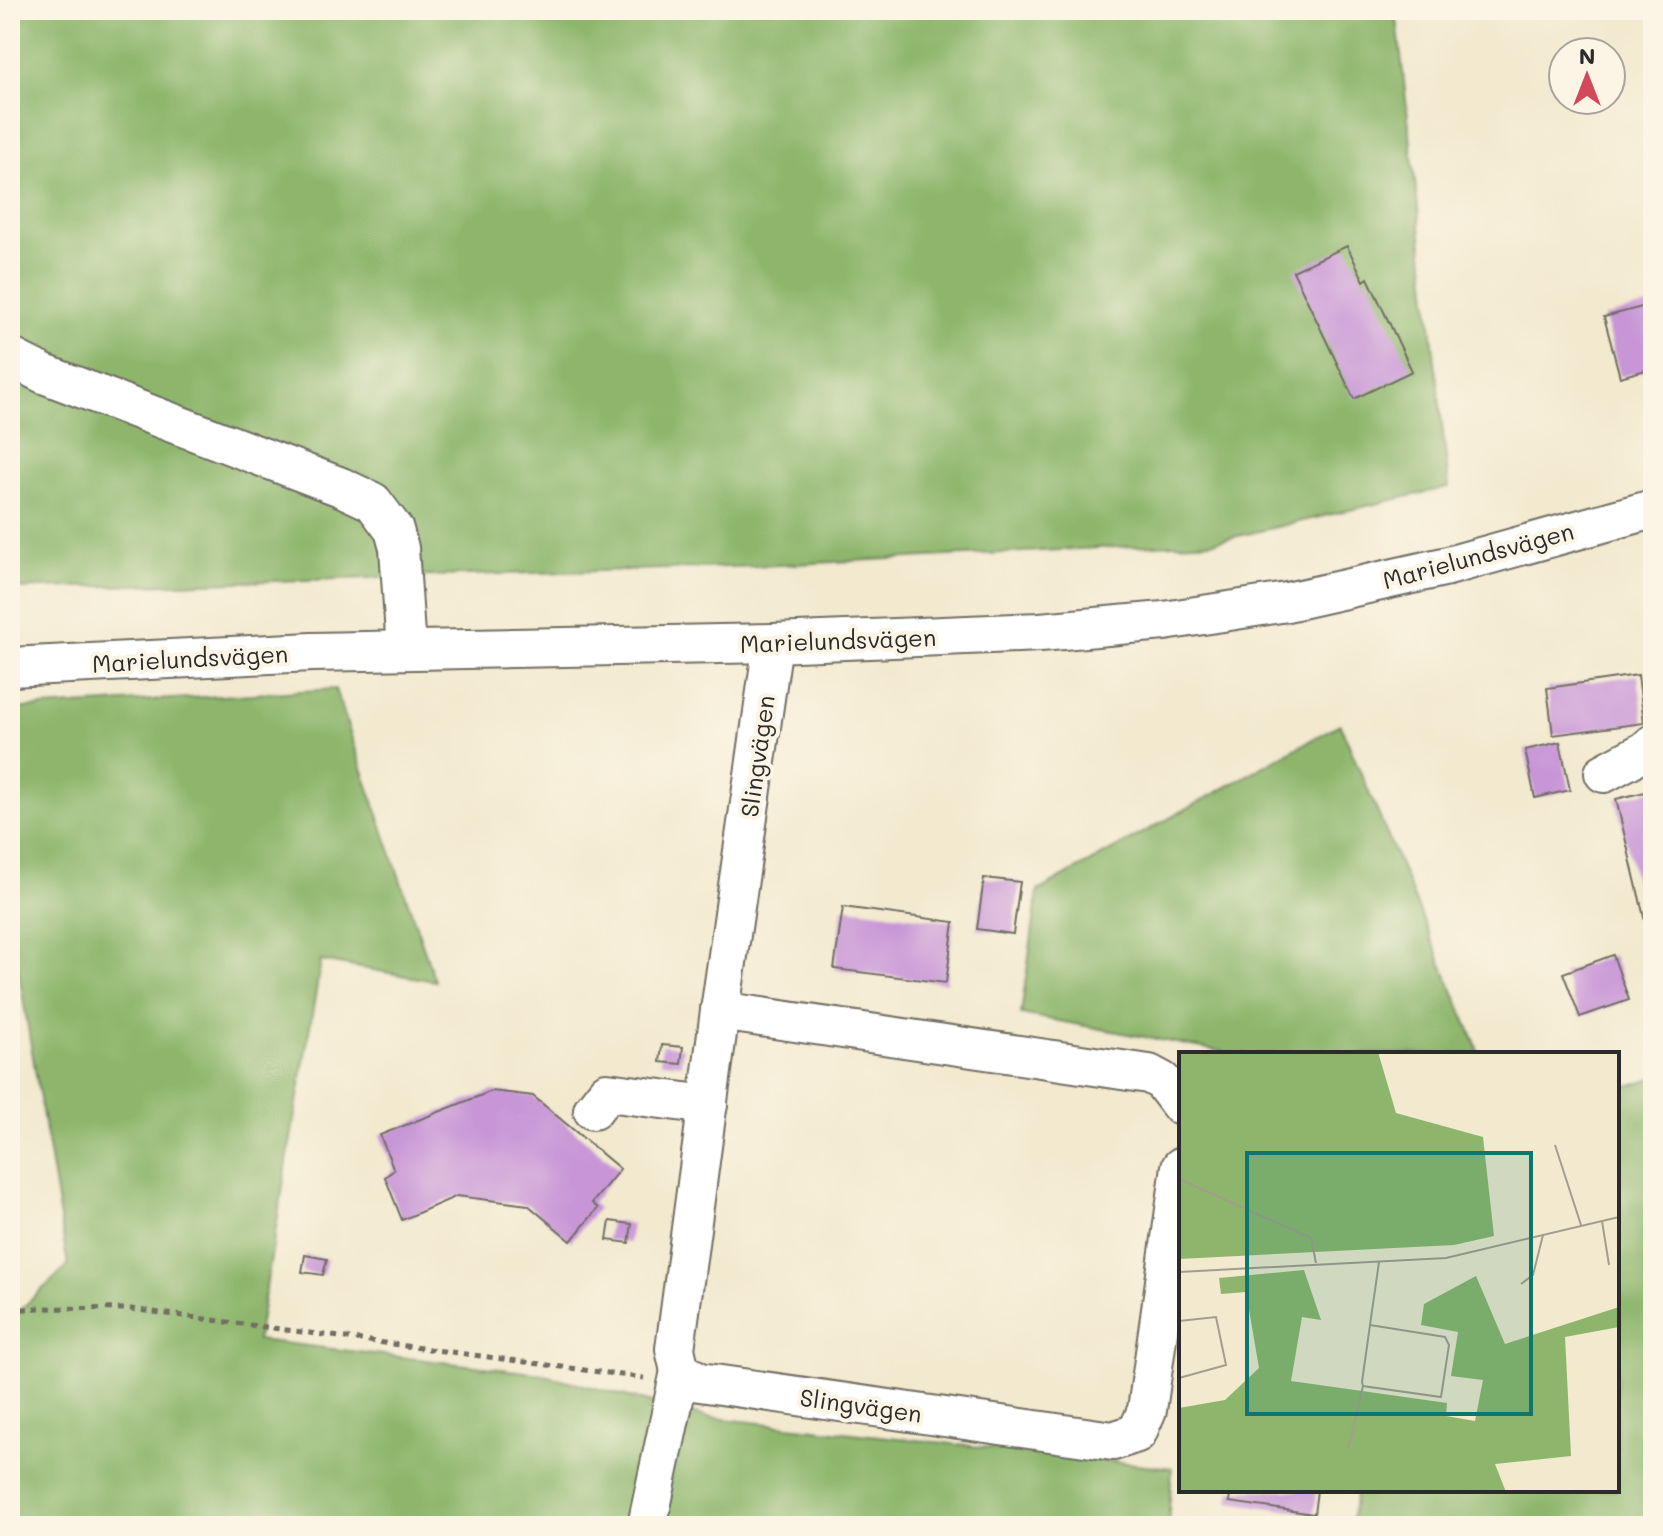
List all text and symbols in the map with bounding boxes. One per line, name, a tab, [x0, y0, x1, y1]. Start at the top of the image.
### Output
north arrow	[1547, 36, 1627, 116]
text: N	[1579, 41, 1595, 70]
street label: Marielundsvägen	[1379, 515, 1577, 595]
street label: Marielundsvägen	[739, 621, 937, 659]
street label: Marielundsvägen	[91, 637, 289, 679]
street label: Slingvägen	[733, 693, 781, 819]
inset map	[1179, 1052, 1619, 1492]
street label: Slingvägen	[798, 1381, 924, 1429]

